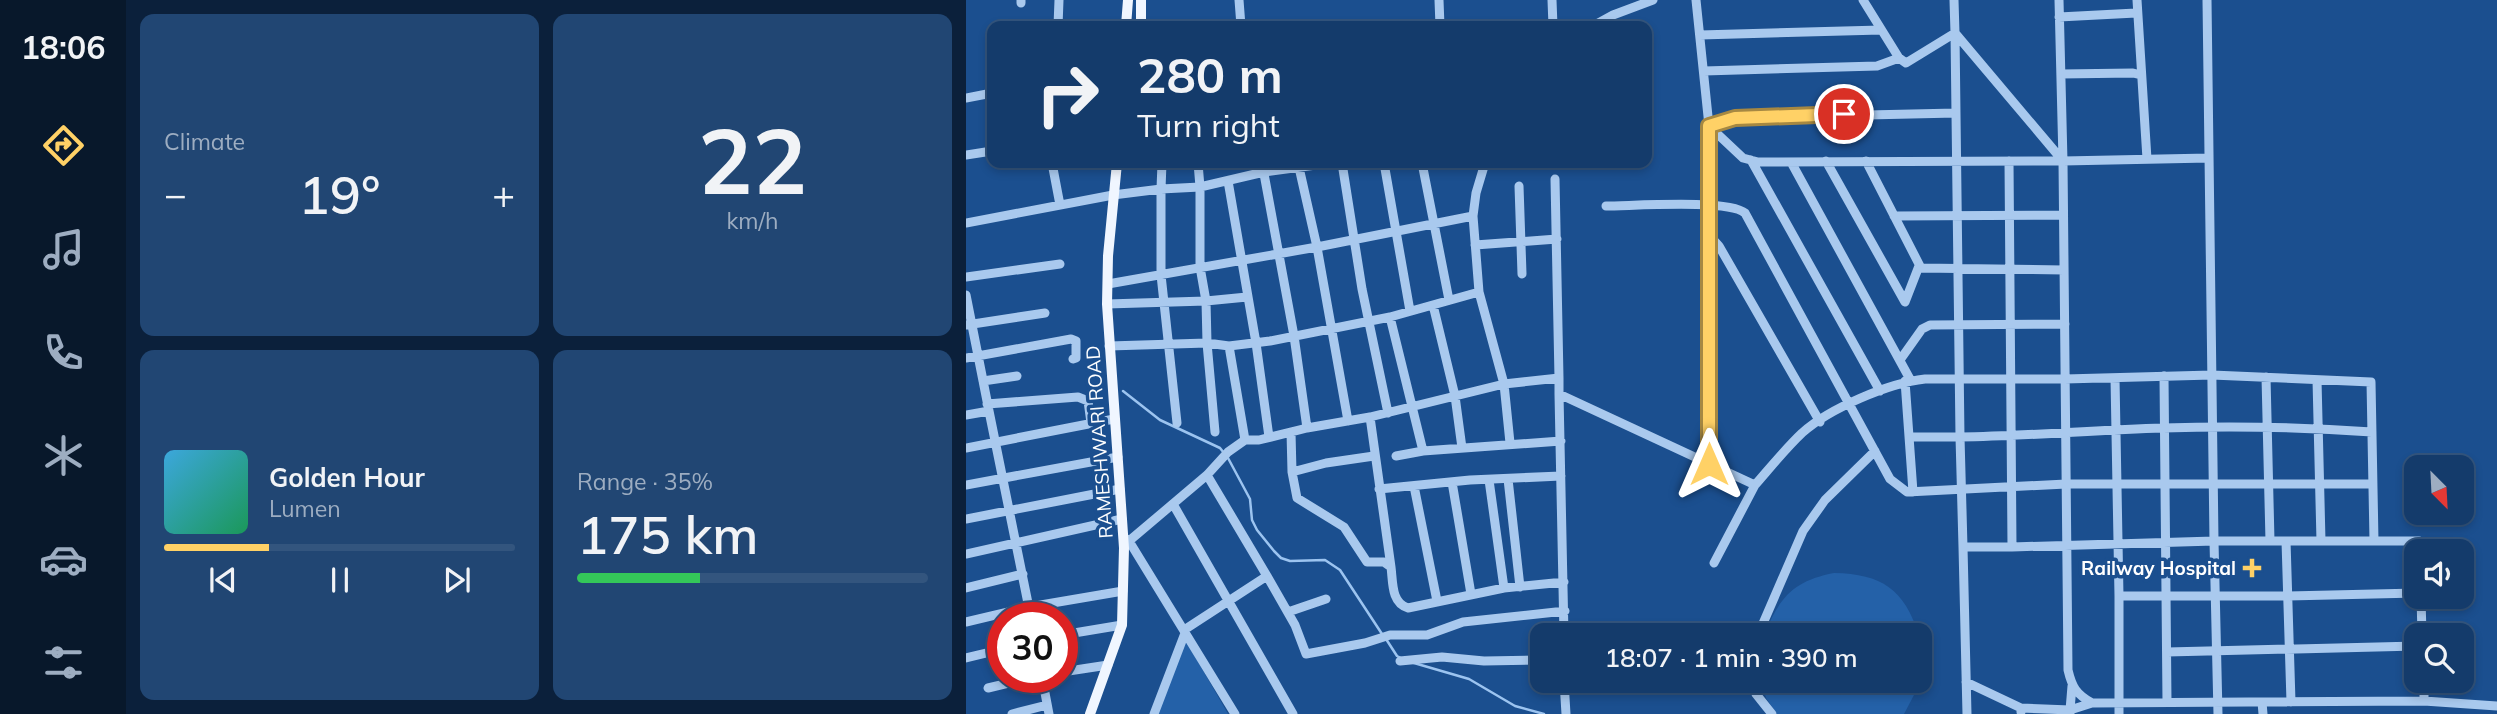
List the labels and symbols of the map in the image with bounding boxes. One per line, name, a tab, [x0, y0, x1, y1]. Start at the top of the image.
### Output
pin	[1814, 84, 1874, 144]
street label: RAMESHWARI ROAD	[1080, 345, 1118, 539]
position arrow	[1672, 427, 1746, 501]
north arrow	[2404, 455, 2474, 525]
place label: Railway Hospital	[2081, 556, 2236, 580]
marker: Railway Hospital	[2242, 558, 2262, 578]
speed limit sign: 30	[987, 602, 1078, 693]

